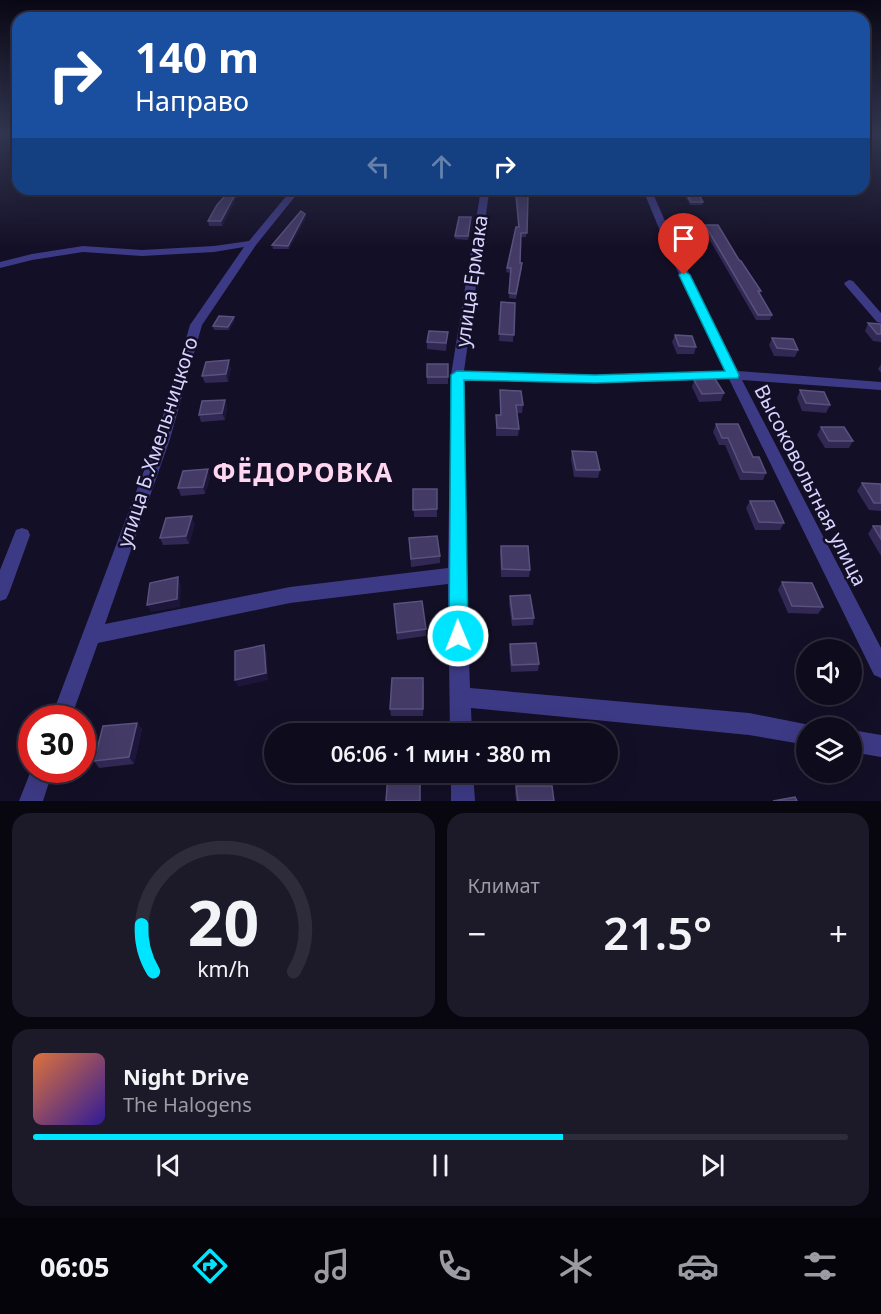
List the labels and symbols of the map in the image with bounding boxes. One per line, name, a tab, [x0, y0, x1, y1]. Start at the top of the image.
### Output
street label: улица Ермака	[448, 213, 494, 349]
pin	[658, 213, 709, 275]
street label: улица Б.Хмельницкого	[110, 333, 204, 551]
street label: Высоковольтная улица	[748, 380, 874, 590]
district label: ФЁДОРОВКА	[212, 454, 394, 490]
position arrow	[426, 604, 490, 668]
speed limit sign: 30	[18, 705, 96, 783]

